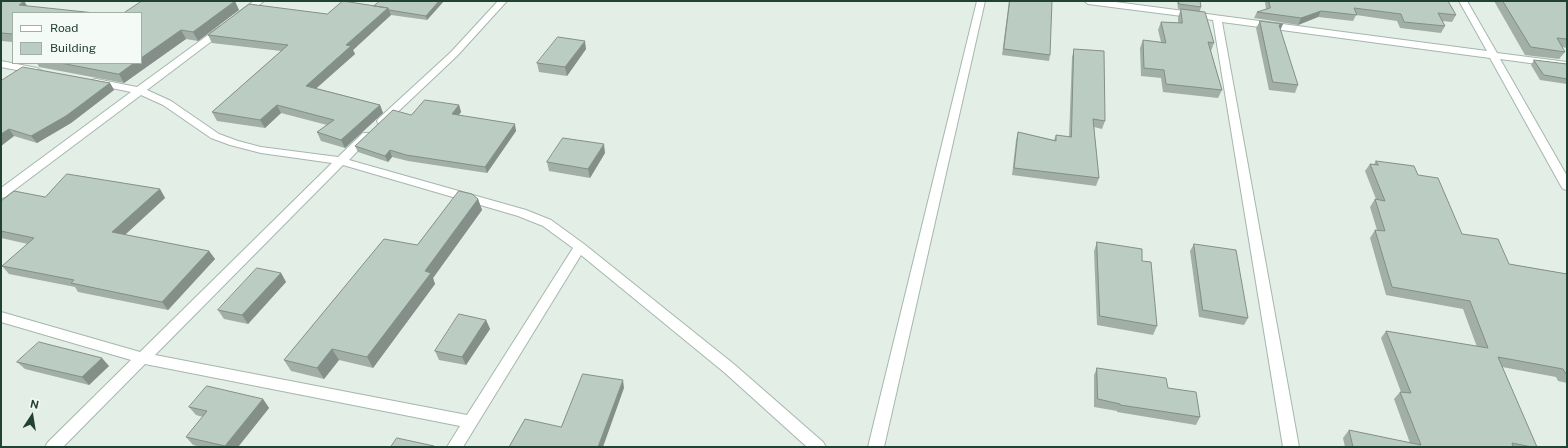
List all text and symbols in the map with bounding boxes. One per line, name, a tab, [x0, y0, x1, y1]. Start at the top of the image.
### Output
legend	[12, 12, 142, 64]
text: Road	[50, 21, 78, 35]
text: Building	[50, 41, 96, 55]
north arrow	[12, 396, 52, 436]
text: N	[29, 397, 40, 411]

